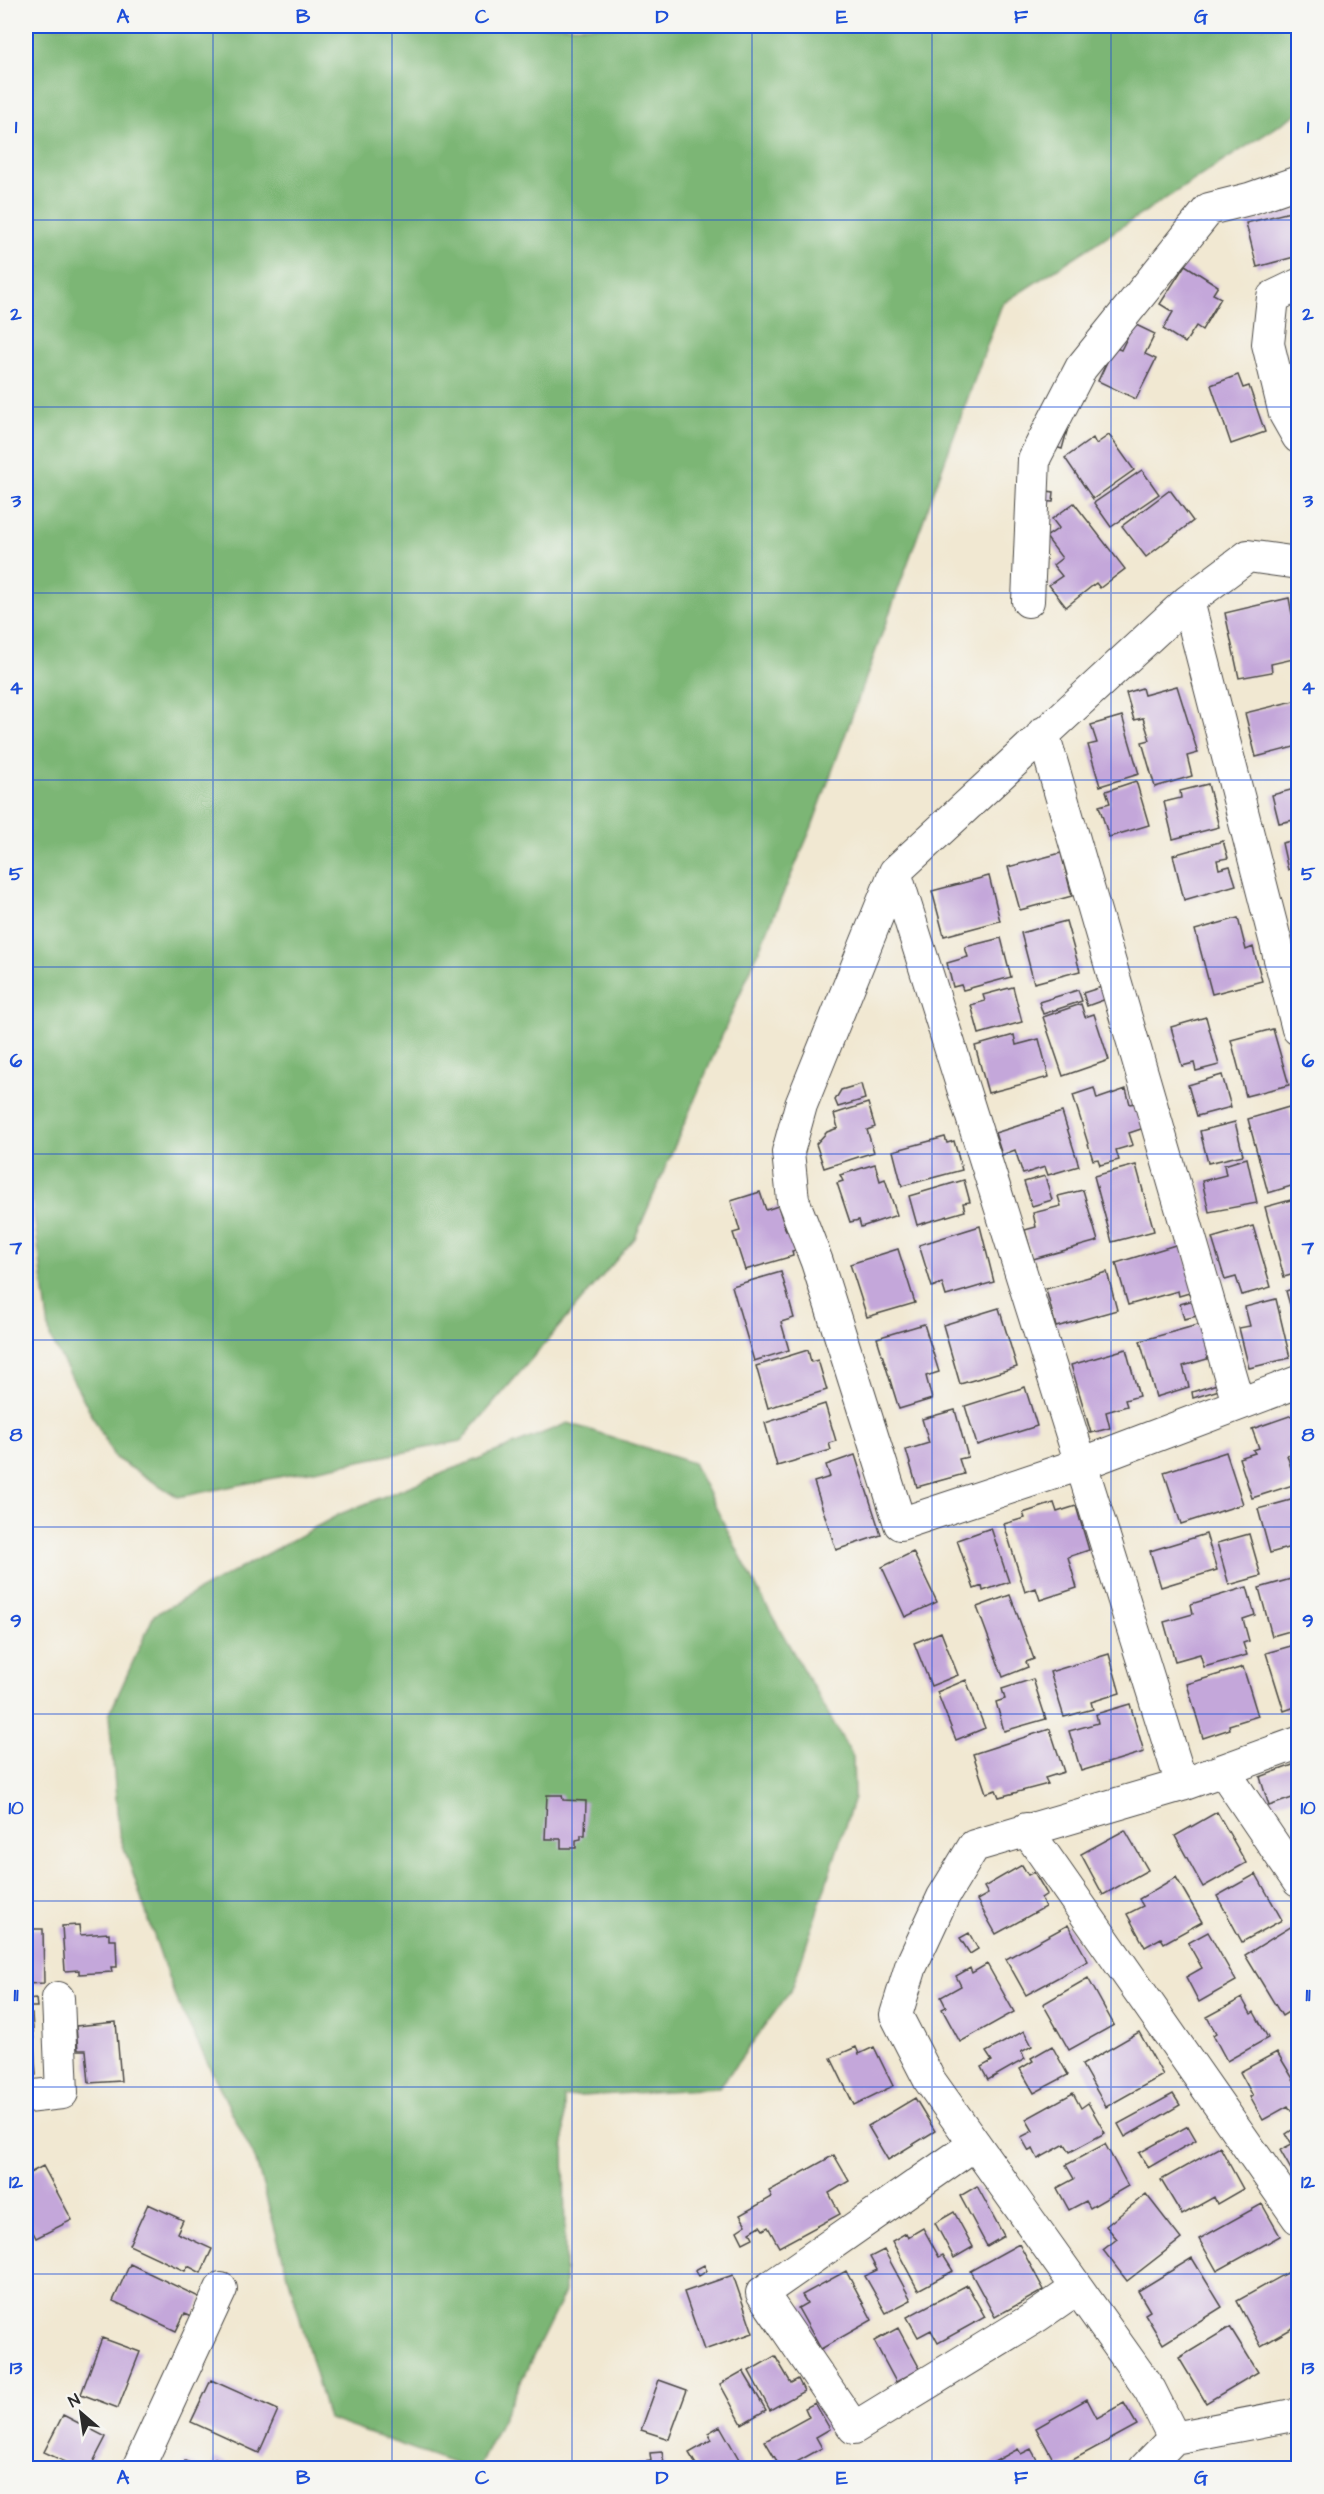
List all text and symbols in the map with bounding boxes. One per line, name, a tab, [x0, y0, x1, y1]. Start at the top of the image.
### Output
text: A	[117, 3, 130, 31]
text: B	[296, 3, 311, 31]
text: C	[475, 3, 490, 31]
text: D	[656, 3, 669, 31]
text: E	[836, 3, 848, 31]
text: F	[1014, 3, 1029, 31]
text: G	[1194, 3, 1208, 31]
text: 1	[15, 113, 18, 141]
text: 1	[1307, 113, 1310, 141]
text: 2	[9, 300, 22, 328]
text: 2	[1301, 300, 1314, 328]
text: 3	[10, 487, 22, 515]
text: 3	[1302, 487, 1314, 515]
text: 4	[9, 674, 23, 702]
text: 4	[1301, 674, 1315, 702]
text: 5	[9, 860, 24, 888]
text: 5	[1301, 860, 1316, 888]
text: 6	[10, 1047, 23, 1075]
text: 6	[1302, 1047, 1315, 1075]
text: 7	[9, 1234, 23, 1262]
text: 7	[1301, 1234, 1315, 1262]
text: 8	[10, 1421, 23, 1449]
text: 8	[1302, 1421, 1315, 1449]
text: 9	[10, 1607, 22, 1635]
text: 9	[1302, 1607, 1314, 1635]
text: 10	[8, 1794, 24, 1822]
text: 10	[1300, 1794, 1316, 1822]
text: 11	[13, 1981, 19, 2009]
text: 11	[1305, 1981, 1311, 2009]
text: 12	[9, 2168, 24, 2196]
text: 12	[1301, 2168, 1316, 2196]
text: 13	[10, 2354, 23, 2382]
text: 13	[1302, 2354, 1315, 2382]
north arrow	[51, 2383, 111, 2443]
text: N	[64, 2389, 84, 2413]
text: A	[117, 2464, 130, 2492]
text: B	[296, 2464, 311, 2492]
text: C	[475, 2464, 490, 2492]
text: D	[656, 2464, 669, 2492]
text: E	[836, 2464, 848, 2492]
text: F	[1014, 2464, 1029, 2492]
text: G	[1194, 2464, 1208, 2492]

